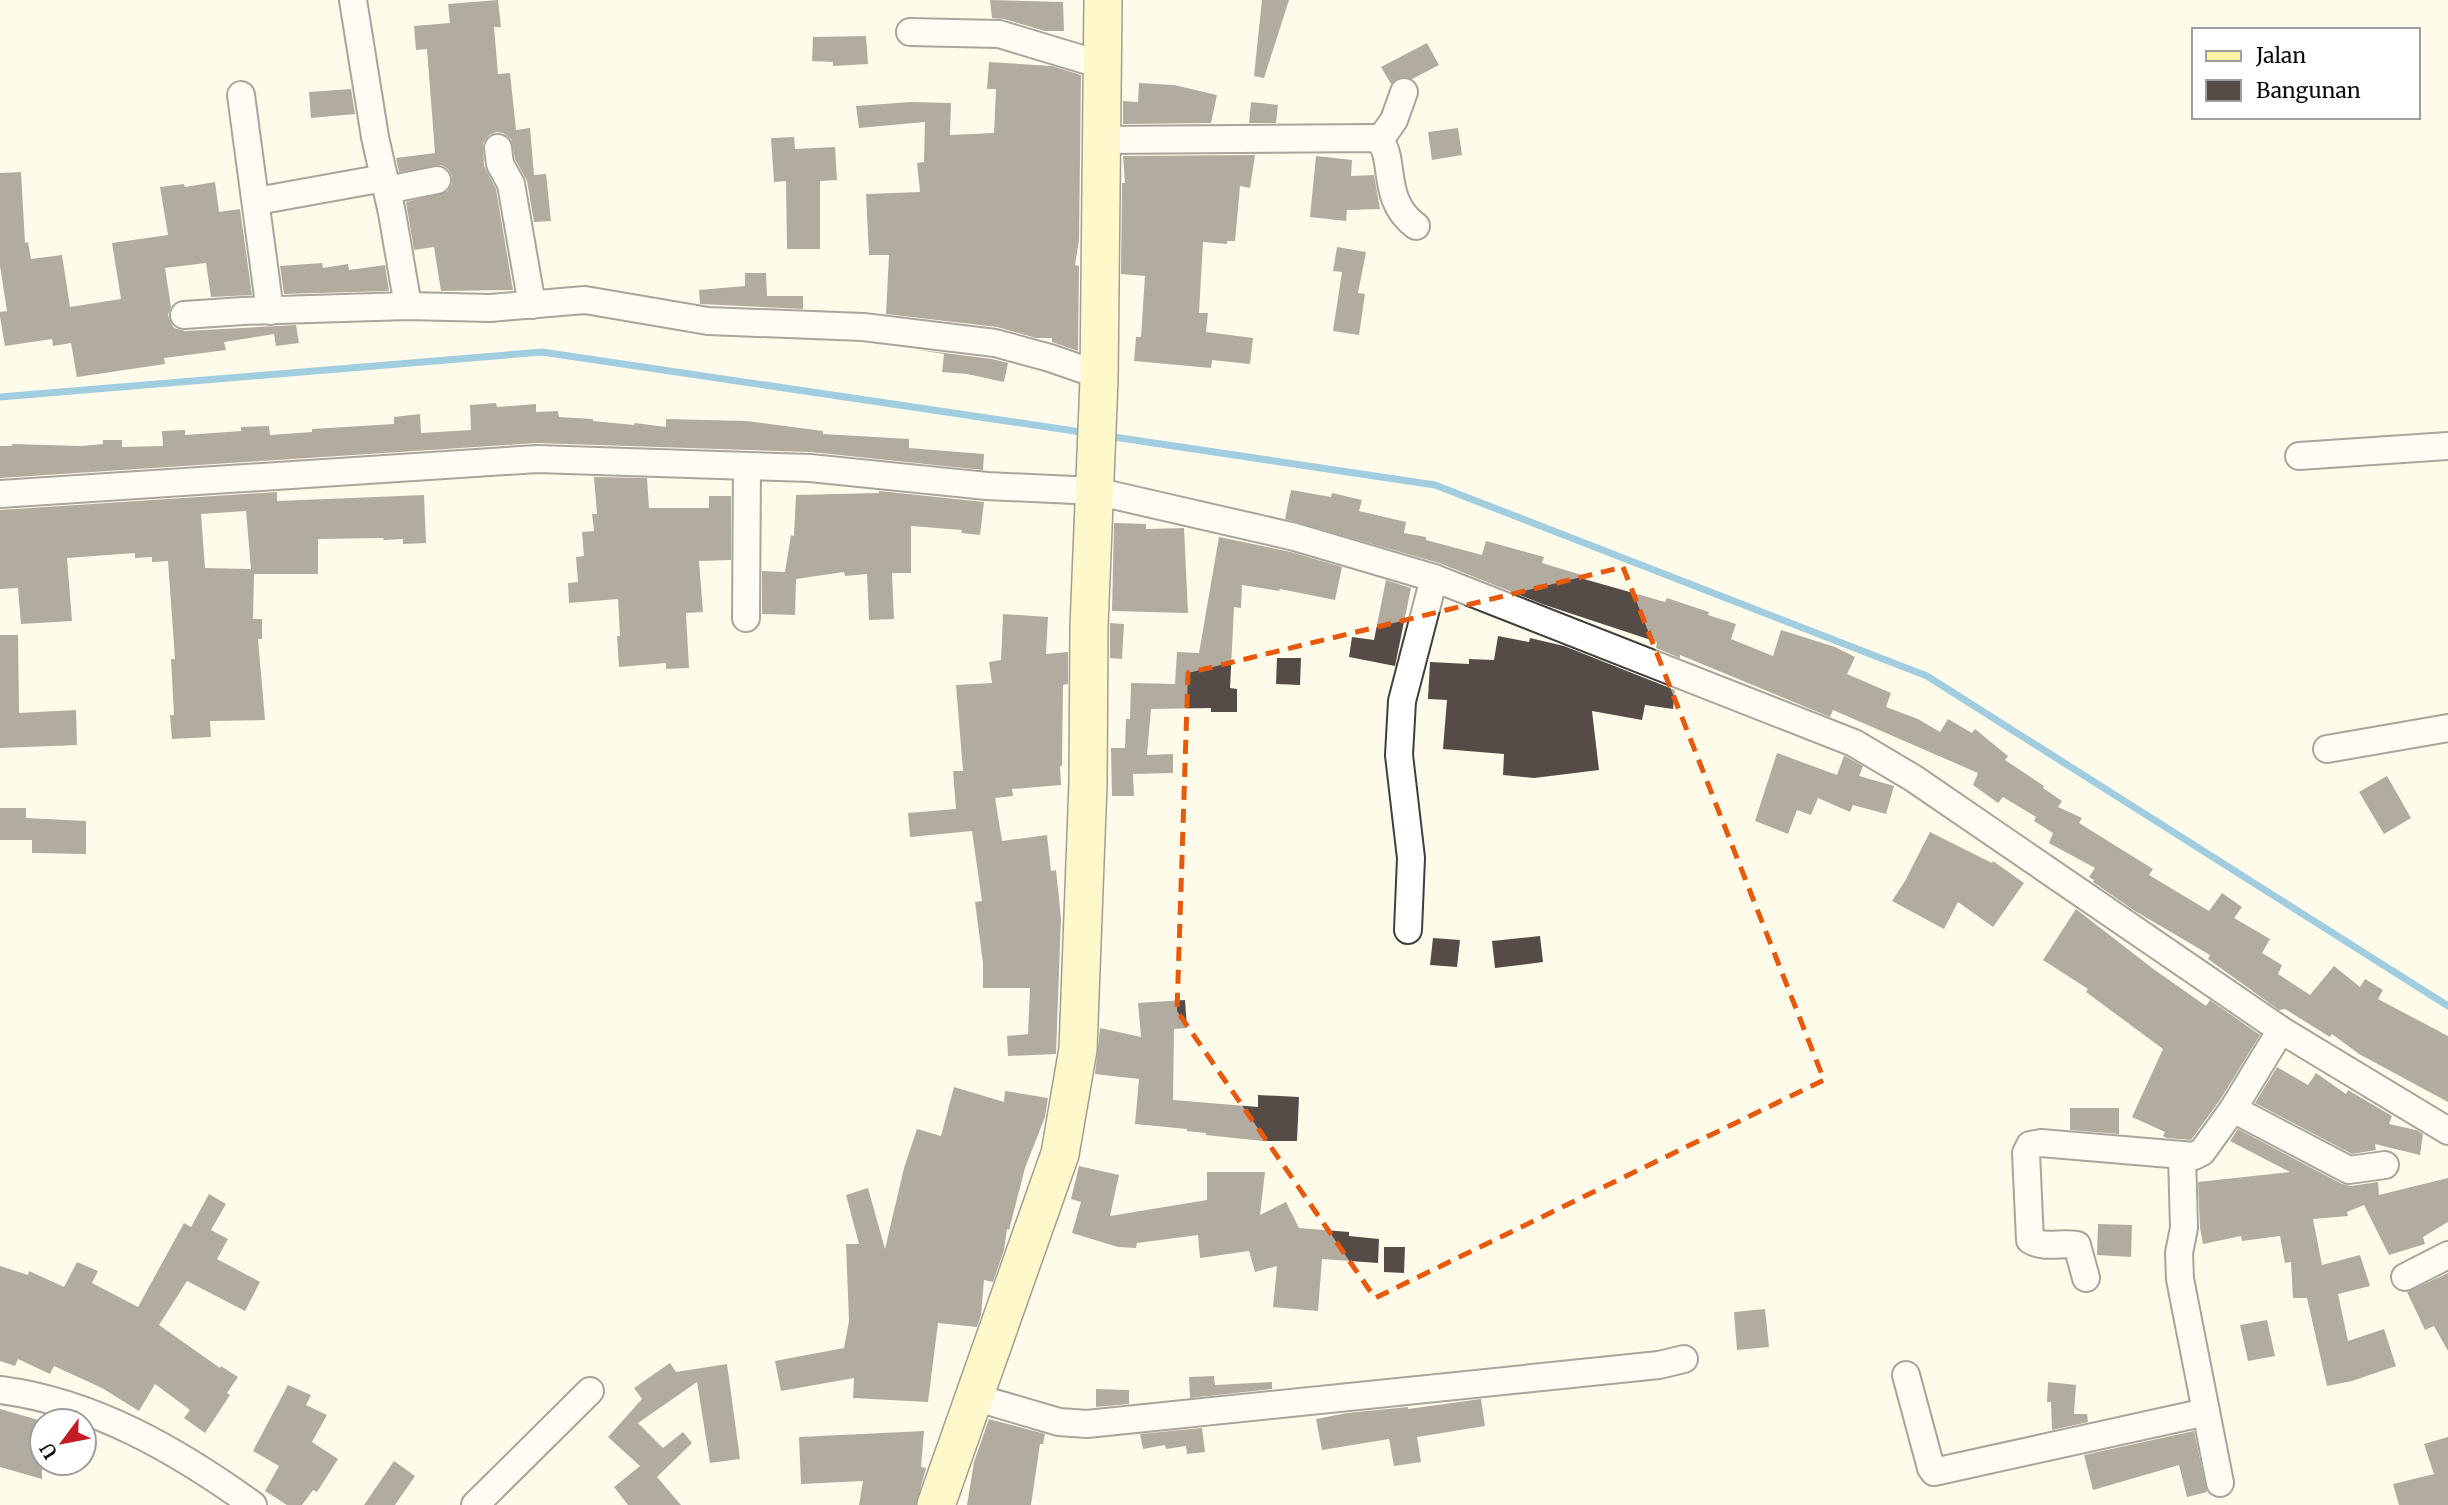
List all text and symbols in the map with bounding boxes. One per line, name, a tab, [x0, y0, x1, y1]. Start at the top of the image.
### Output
legend	[2192, 28, 2420, 119]
text: Jalan	[2255, 42, 2306, 69]
text: Bangunan	[2256, 77, 2361, 104]
north arrow	[28, 1407, 98, 1477]
text: U	[35, 1439, 63, 1463]

